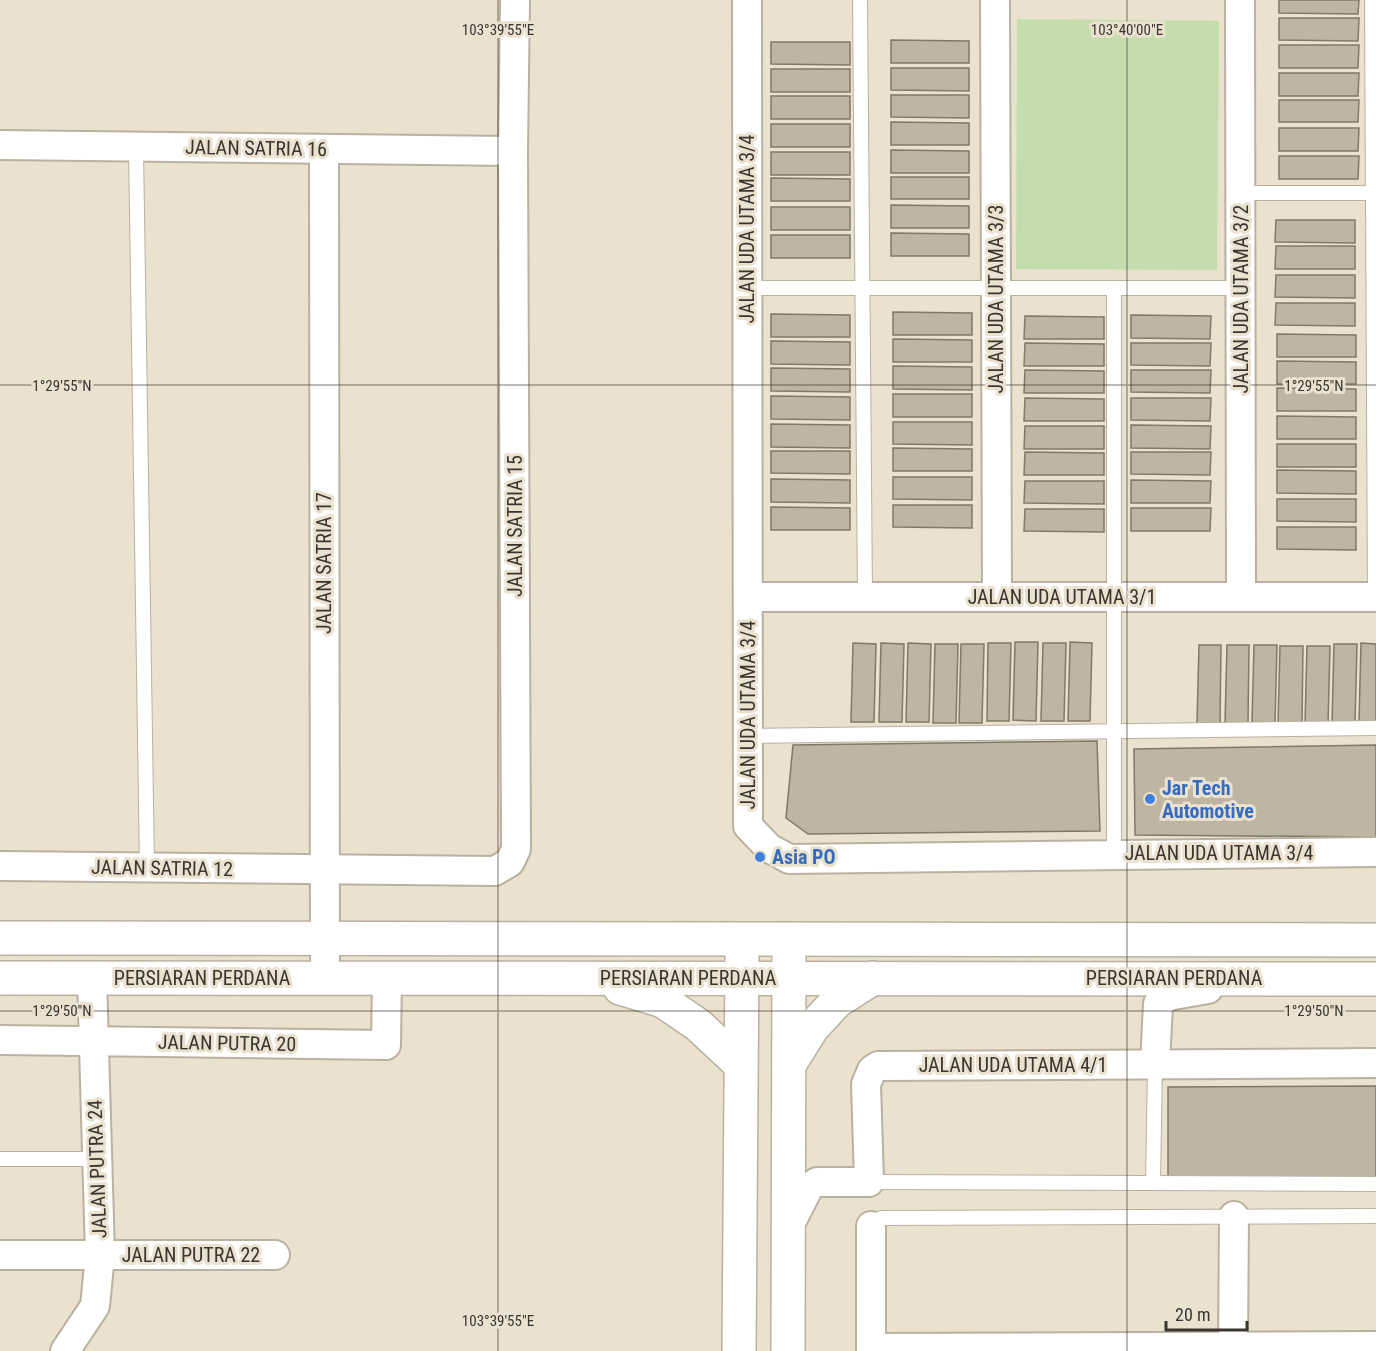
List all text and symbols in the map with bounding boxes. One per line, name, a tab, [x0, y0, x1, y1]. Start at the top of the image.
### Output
text: 103°39'55"E	[462, 21, 534, 39]
text: 103°40'00"E	[1091, 21, 1163, 39]
street label: JALAN SATRIA 16	[185, 135, 327, 161]
street label: JALAN UDA UTAMA 3/4	[735, 135, 759, 323]
street label: JALAN UDA UTAMA 3/3	[984, 205, 1008, 393]
street label: JALAN UDA UTAMA 3/2	[1229, 205, 1253, 393]
text: 1°29'55"N	[32, 377, 92, 395]
text: 1°29'55"N	[1284, 377, 1344, 395]
street label: JALAN SATRIA 15	[503, 455, 527, 597]
street label: JALAN SATRIA 17	[312, 492, 336, 634]
street label: JALAN UDA UTAMA 3/1	[968, 585, 1156, 609]
street label: JALAN UDA UTAMA 3/4	[736, 621, 760, 809]
place label: Jar Tech Automotive	[1162, 776, 1254, 823]
marker: Jar Tech Automotive	[1143, 792, 1157, 806]
street label: JALAN UDA UTAMA 3/4	[1125, 841, 1313, 865]
place label: Asia PO	[772, 845, 836, 869]
marker: Asia PO	[753, 850, 767, 864]
street label: JALAN SATRIA 12	[91, 855, 233, 881]
street label: PERSIARAN PERDANA	[114, 966, 291, 990]
street label: PERSIARAN PERDANA	[600, 966, 777, 990]
street label: PERSIARAN PERDANA	[1086, 966, 1263, 990]
text: 1°29'50"N	[32, 1002, 92, 1020]
text: 1°29'50"N	[1284, 1002, 1344, 1020]
street label: JALAN PUTRA 20	[158, 1030, 296, 1056]
street label: JALAN UDA UTAMA 4/1	[919, 1053, 1107, 1077]
street label: JALAN PUTRA 24	[83, 1099, 111, 1239]
street label: JALAN PUTRA 22	[122, 1243, 260, 1267]
scale bar	[1166, 1294, 1247, 1332]
text: 20 m	[1175, 1304, 1210, 1325]
text: 103°39'55"E	[462, 1312, 534, 1330]

